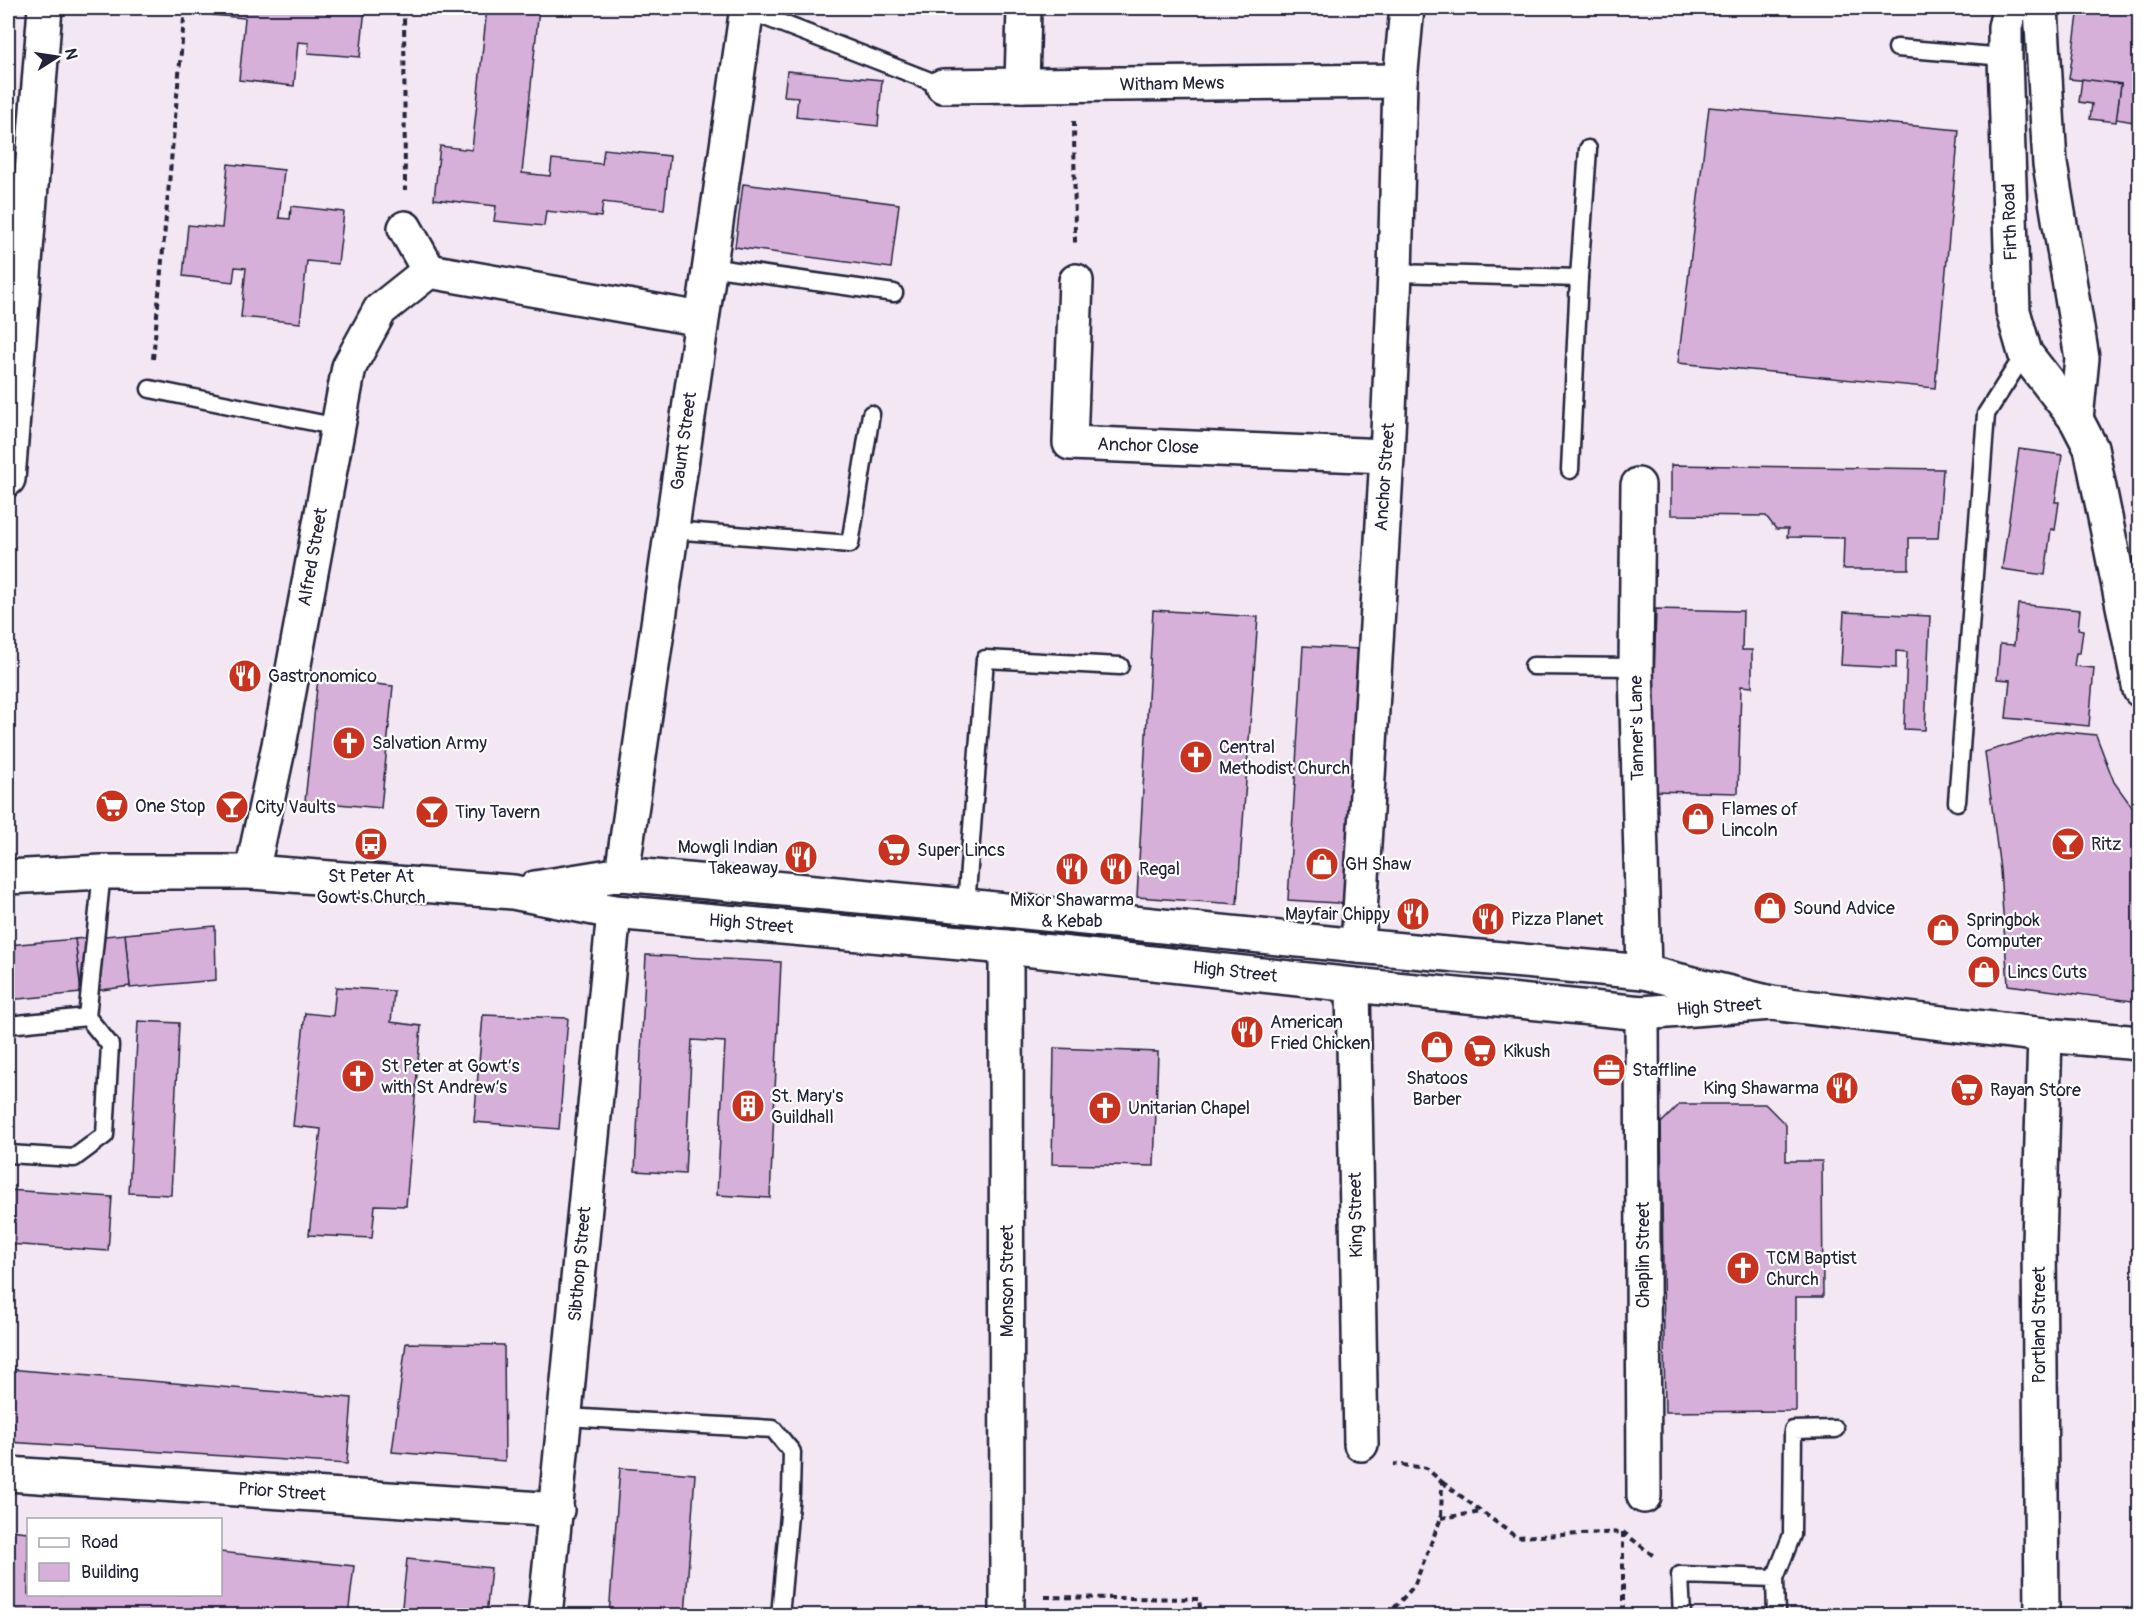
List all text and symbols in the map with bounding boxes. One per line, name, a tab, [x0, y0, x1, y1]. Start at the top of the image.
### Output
north arrow	[27, 27, 87, 87]
text: N	[60, 47, 82, 62]
street label: Witham Mews	[1120, 72, 1224, 96]
street label: Firth Road	[1997, 183, 2023, 261]
street label: Gaunt Street	[666, 390, 702, 492]
street label: Anchor Street	[1370, 421, 1400, 532]
street label: Anchor Close	[1097, 433, 1199, 459]
street label: Alfred Street	[293, 505, 333, 608]
restaurant icon: Gastronomico	[227, 658, 263, 694]
place label: Gastronomico	[268, 665, 377, 688]
street label: Tanner's Lane	[1625, 675, 1649, 781]
church icon: Salvation Army	[331, 725, 367, 761]
place label: Salvation Army	[372, 732, 487, 755]
place label: Central Methodist Church	[1219, 736, 1350, 780]
church icon: Central Methodist Church	[1178, 739, 1214, 775]
supermarket icon: One Stop	[94, 788, 130, 824]
bar icon: City Vaults	[214, 789, 250, 825]
bar icon: Tiny Tavern	[414, 794, 450, 830]
place label: One Stop	[135, 795, 206, 818]
place label: City Vaults	[255, 796, 336, 819]
place label: Flames of Lincoln	[1721, 798, 1799, 842]
place label: Tiny Tavern	[455, 801, 540, 824]
shop icon: Flames of Lincoln	[1680, 801, 1716, 837]
bus stop icon: St Peter At Gowt's Church	[353, 826, 389, 862]
bar icon: Ritz	[2050, 826, 2086, 862]
supermarket icon: Super Lincs	[876, 832, 912, 868]
place label: Ritz	[2091, 833, 2121, 856]
place label: Mowgli Indian Takeaway	[678, 836, 778, 880]
restaurant icon: Mowgli Indian Takeaway	[783, 839, 819, 875]
place label: Super Lincs	[917, 839, 1005, 862]
shop icon: GH Shaw	[1304, 846, 1340, 882]
restaurant icon: Mixor Shawarma & Kebab	[1054, 851, 1090, 887]
restaurant icon: Regal	[1098, 851, 1134, 887]
place label: GH Shaw	[1345, 853, 1411, 876]
place label: Regal	[1139, 858, 1180, 881]
place label: St Peter At Gowt's Church	[317, 865, 425, 909]
place label: Mixor Shawarma & Kebab	[1010, 889, 1134, 933]
shop icon: Sound Advice	[1752, 890, 1788, 926]
restaurant icon: Mayfair Chippy	[1395, 896, 1431, 932]
place label: Sound Advice	[1793, 897, 1895, 920]
restaurant icon: Pizza Planet	[1470, 901, 1506, 937]
place label: Mayfair Chippy	[1285, 903, 1390, 926]
place label: Pizza Planet	[1511, 908, 1604, 931]
street label: High Street	[708, 909, 795, 939]
place label: Springbok Computer	[1966, 909, 2043, 953]
shop icon: Springbok Computer	[1925, 912, 1961, 948]
shop icon: Lincs Cuts	[1966, 954, 2002, 990]
street label: High Street	[1192, 956, 1279, 988]
place label: Lincs Cuts	[2007, 961, 2087, 984]
street label: High Street	[1676, 993, 1763, 1021]
place label: American Fried Chicken	[1270, 1011, 1370, 1055]
restaurant icon: American Fried Chicken	[1229, 1014, 1265, 1050]
shop icon: Shatoos Barber	[1419, 1029, 1455, 1065]
supermarket icon: Kikush	[1462, 1033, 1498, 1069]
place label: Kikush	[1503, 1040, 1550, 1063]
office icon: Staffline	[1591, 1052, 1627, 1088]
place label: St Peter at Gowt’s with St Andrew’s	[381, 1055, 520, 1099]
church icon: St Peter at Gowt’s with St Andrew’s	[340, 1058, 376, 1094]
place label: Staffline	[1632, 1059, 1696, 1082]
place label: Shatoos Barber	[1406, 1067, 1468, 1111]
restaurant icon: King Shawarma	[1824, 1070, 1860, 1106]
supermarket icon: Rayan Store	[1949, 1072, 1985, 1108]
place label: King Shawarma	[1703, 1077, 1819, 1100]
place label: Rayan Store	[1990, 1079, 2081, 1102]
place label: St. Mary's Guildhall	[771, 1085, 843, 1129]
building icon: St. Mary's Guildhall	[730, 1088, 766, 1124]
church icon: Unitarian Chapel	[1087, 1090, 1123, 1126]
place label: Unitarian Chapel	[1128, 1097, 1250, 1120]
street label: King Street	[1344, 1171, 1368, 1258]
street label: Chaplin Street	[1632, 1201, 1655, 1308]
street label: Sibthorp Street	[564, 1205, 597, 1323]
street label: Monson Street	[996, 1224, 1019, 1337]
place label: TCM Baptist Church	[1766, 1247, 1858, 1291]
church icon: TCM Baptist Church	[1725, 1250, 1761, 1286]
street label: Portland Street	[2028, 1266, 2051, 1384]
street label: Prior Street	[237, 1477, 327, 1507]
legend	[27, 1518, 222, 1596]
text: Road	[81, 1531, 118, 1554]
text: Building	[81, 1561, 139, 1584]

